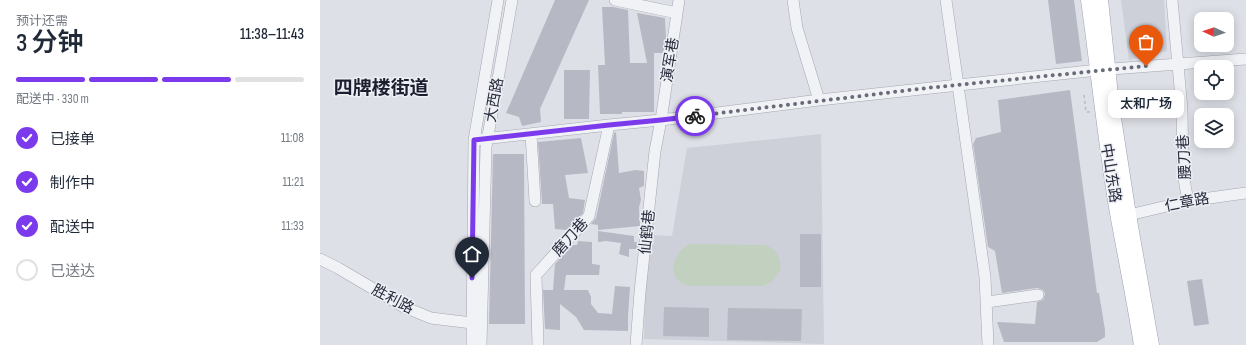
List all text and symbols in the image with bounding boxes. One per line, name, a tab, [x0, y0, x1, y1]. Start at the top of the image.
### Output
north arrow	[1194, 12, 1234, 52]
map controls	[1194, 12, 1234, 148]
text: 预计还需	[16, 13, 68, 29]
text: 11:38–11:43	[240, 25, 304, 44]
pin	[1129, 25, 1163, 66]
text: 3 分钟	[16, 28, 83, 59]
icon: bag	[1135, 31, 1157, 53]
street label: 演军巷	[658, 36, 683, 84]
button: locate	[1194, 60, 1234, 100]
street label: 大西路	[481, 76, 508, 124]
district label: 四牌楼街道	[333, 77, 429, 100]
callout: 太和广场	[1108, 90, 1184, 118]
text: 配送中 · 330 m	[16, 91, 89, 107]
courier	[675, 96, 715, 136]
text: 太和广场	[1120, 96, 1172, 112]
icon: bike	[684, 105, 706, 127]
button: layers	[1194, 108, 1234, 148]
icon: check	[16, 127, 38, 149]
text: 已接单	[50, 130, 95, 149]
text: 11:08	[281, 130, 304, 146]
street label: 腰刀巷	[1174, 134, 1195, 180]
street label: 中山东路	[1096, 142, 1125, 204]
icon: check	[16, 171, 38, 193]
text: 制作中	[50, 174, 95, 193]
text: 11:21	[282, 174, 304, 190]
street label: 仁章路	[1163, 189, 1211, 216]
street label: 仙鹤巷	[636, 209, 659, 255]
street label: 磨刀巷	[548, 214, 592, 260]
icon: check	[16, 215, 38, 237]
text: 配送中	[50, 218, 95, 237]
text: 11:33	[282, 218, 304, 234]
pin	[455, 237, 489, 278]
icon: home	[461, 243, 483, 265]
text: 已送达	[50, 262, 95, 281]
street label: 胜利路	[368, 280, 417, 318]

